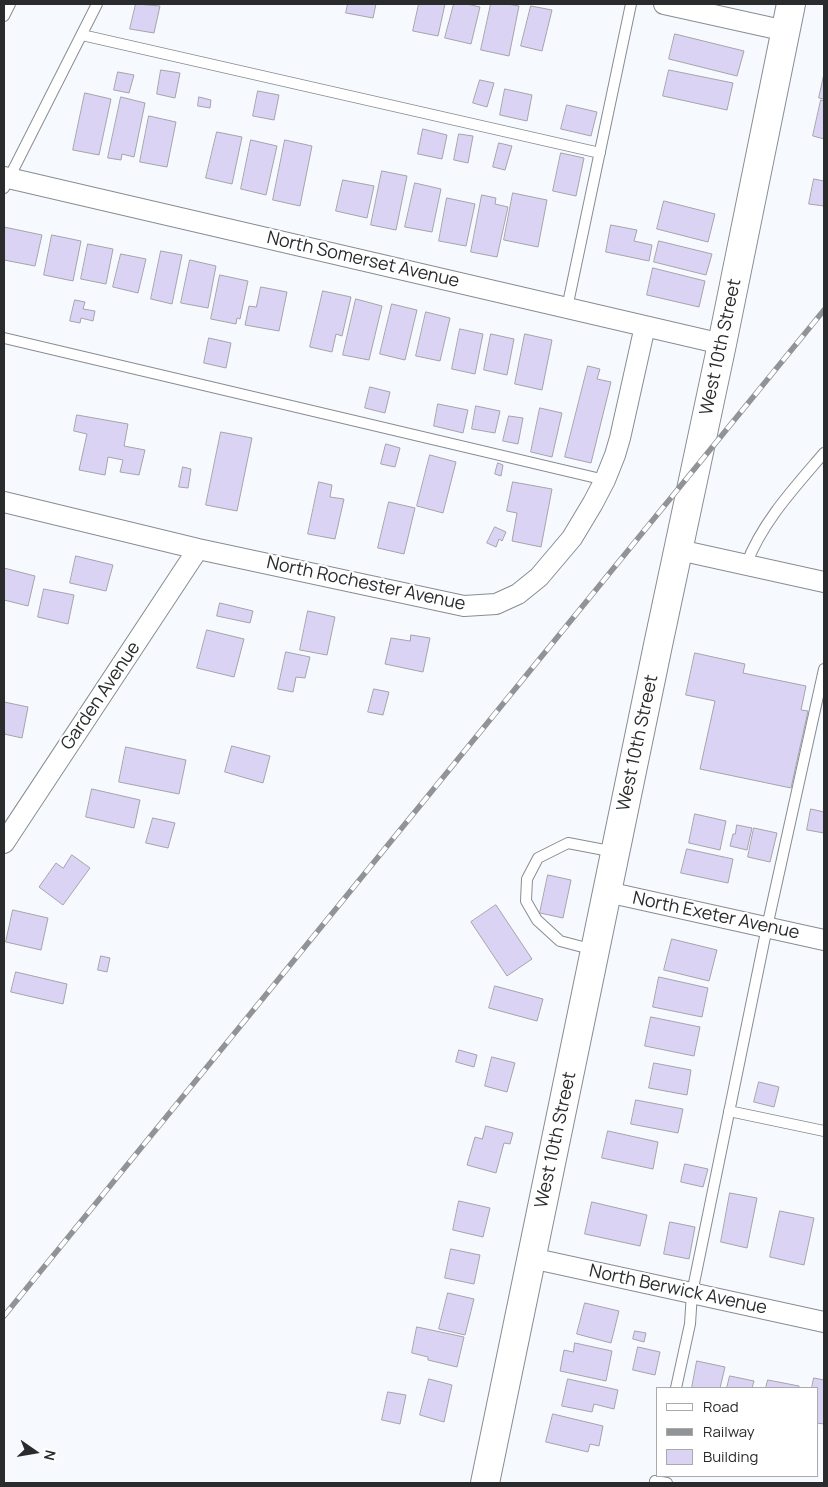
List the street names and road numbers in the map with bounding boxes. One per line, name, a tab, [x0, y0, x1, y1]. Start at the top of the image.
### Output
street label: North Somerset Avenue	[265, 227, 461, 293]
street label: West 10th Street	[696, 277, 746, 417]
street label: North Rochester Avenue	[265, 552, 467, 616]
street label: Garden Avenue	[57, 638, 145, 754]
street label: West 10th Street	[613, 673, 663, 813]
street label: North Exeter Avenue	[631, 888, 801, 944]
street label: West 10th Street	[531, 1070, 581, 1210]
street label: North Berwick Avenue	[587, 1261, 769, 1319]

